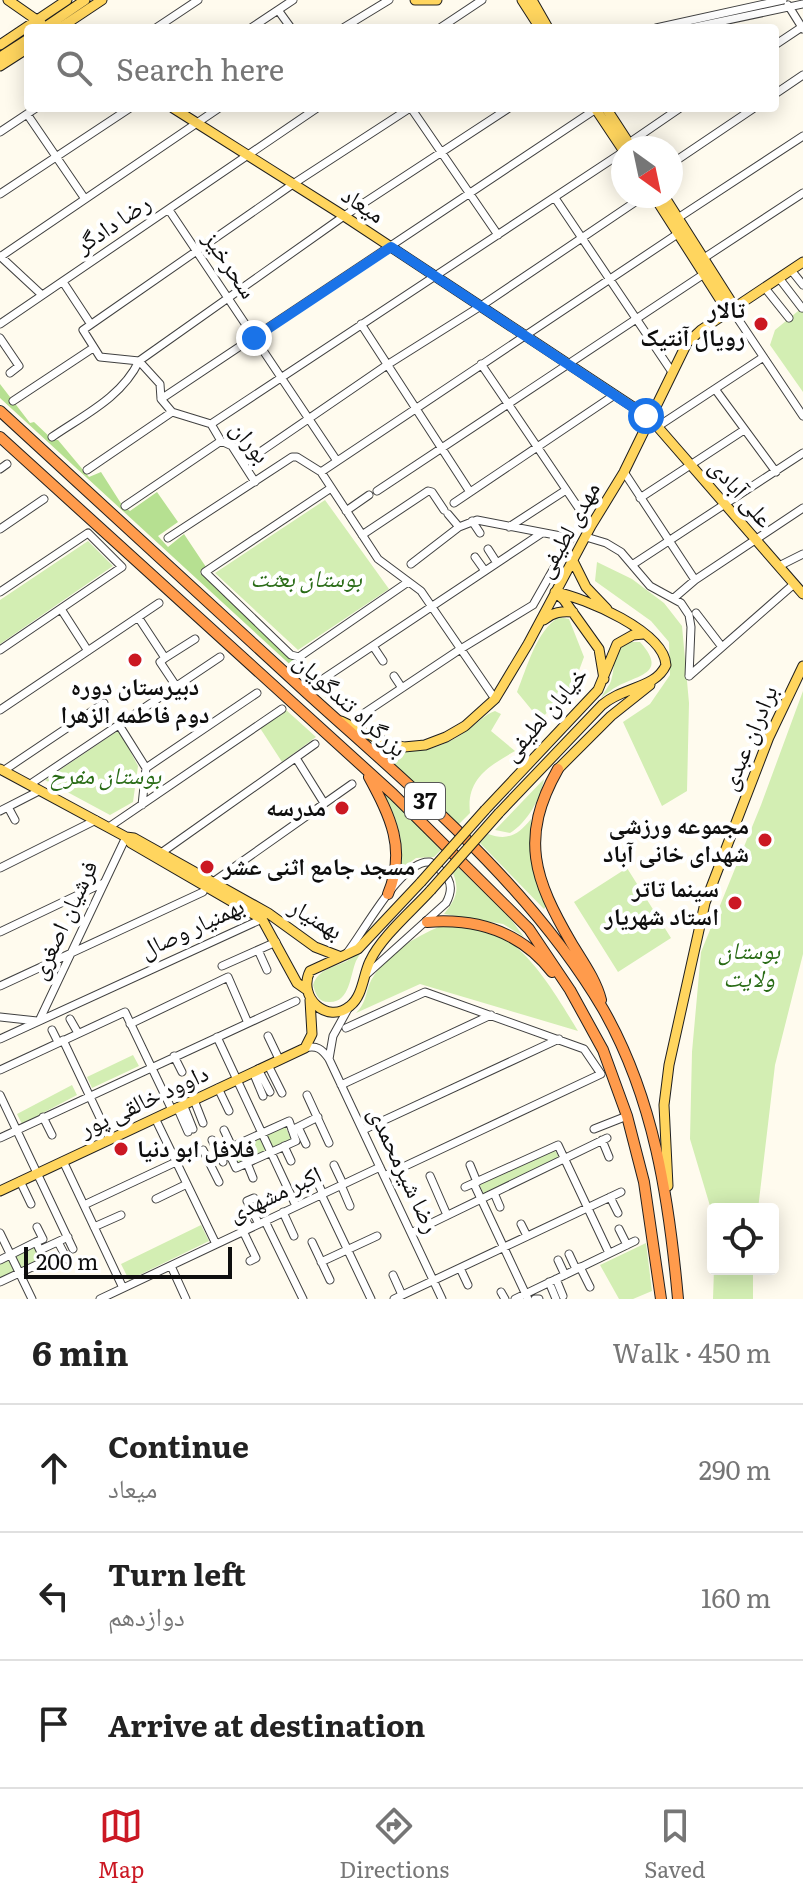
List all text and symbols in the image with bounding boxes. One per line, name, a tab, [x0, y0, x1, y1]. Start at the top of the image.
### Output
search box	[24, 24, 779, 112]
icon: search	[52, 46, 96, 90]
text: Search here	[116, 46, 284, 90]
north arrow	[611, 136, 683, 208]
street label: میعاد	[336, 176, 393, 230]
street label: رضا دادگر	[66, 184, 156, 261]
street label: سحرخیز	[196, 222, 268, 305]
place label: تالار رویال آنتیک	[640, 290, 746, 353]
marker: تالار رویال آنتیک	[752, 315, 770, 333]
route end	[236, 320, 272, 356]
route start	[628, 398, 664, 434]
street label: بوران	[224, 411, 280, 470]
street label: علی آبادی	[703, 449, 783, 534]
street label: مهدی لطیفی	[525, 474, 607, 583]
park label: بوستان بعثت	[250, 559, 362, 594]
street label: بزرگراه تندگویان	[287, 643, 416, 764]
marker: دبیرستان دوره دوم فاطمه الزهرا	[126, 651, 144, 669]
street label: خیابان لطیفی	[492, 657, 594, 768]
place label: دبیرستان دوره دوم فاطمه الزهرا	[60, 667, 210, 732]
street label: برادران عبدی	[709, 679, 785, 795]
park label: بوستان مفرح	[49, 756, 161, 791]
road number: 37	[405, 783, 445, 819]
place label: مدرسه	[266, 788, 326, 823]
marker: مدرسه	[333, 799, 351, 817]
place label: مجموعه ورزشی شهدای خانی آباد	[603, 806, 749, 869]
marker: مجموعه ورزشی شهدای خانی آباد	[756, 831, 774, 849]
place label: مسجد جامع اثنی عشر	[222, 847, 415, 883]
street label: فرشیان اصغری	[19, 853, 105, 984]
marker: مسجد جامع اثنی عشر	[198, 858, 216, 876]
place label: سینما تاتر استاد شهریار	[604, 869, 719, 932]
street label: بهمنیار وصال	[133, 886, 249, 965]
street label: بهمنیار	[283, 887, 351, 946]
marker: سینما تاتر استاد شهریار	[726, 894, 744, 912]
park label: بوستان ولایت	[718, 931, 781, 994]
street label: داوود خالقی پور	[72, 1054, 213, 1144]
street label: رضا شیرمحمدی	[362, 1100, 451, 1238]
place label: فلافل ابو دنیا	[137, 1129, 255, 1164]
marker: فلافل ابو دنیا	[112, 1140, 130, 1158]
street label: اکبر مشهدی	[222, 1155, 326, 1229]
map controls	[707, 1203, 779, 1275]
button: locate	[707, 1203, 779, 1275]
scale bar	[24, 1243, 232, 1279]
text: 200 m	[36, 1244, 98, 1277]
text: 6 min	[32, 1326, 129, 1376]
text: Walk · 450 m	[612, 1332, 771, 1371]
text: Continue	[108, 1423, 249, 1467]
icon: ahead	[32, 1446, 76, 1490]
text: 290 m	[699, 1449, 771, 1488]
text: میعاد	[108, 1467, 157, 1506]
text: Turn left	[108, 1551, 246, 1595]
icon: left	[32, 1574, 76, 1618]
text: 160 m	[701, 1577, 771, 1616]
text: دوازدهم	[108, 1595, 185, 1634]
icon: arrive	[32, 1702, 76, 1746]
text: Arrive at destination	[108, 1702, 425, 1746]
tab: Map	[97, 1804, 144, 1885]
tab: Directions	[339, 1804, 449, 1885]
tab: Saved	[644, 1804, 706, 1885]

